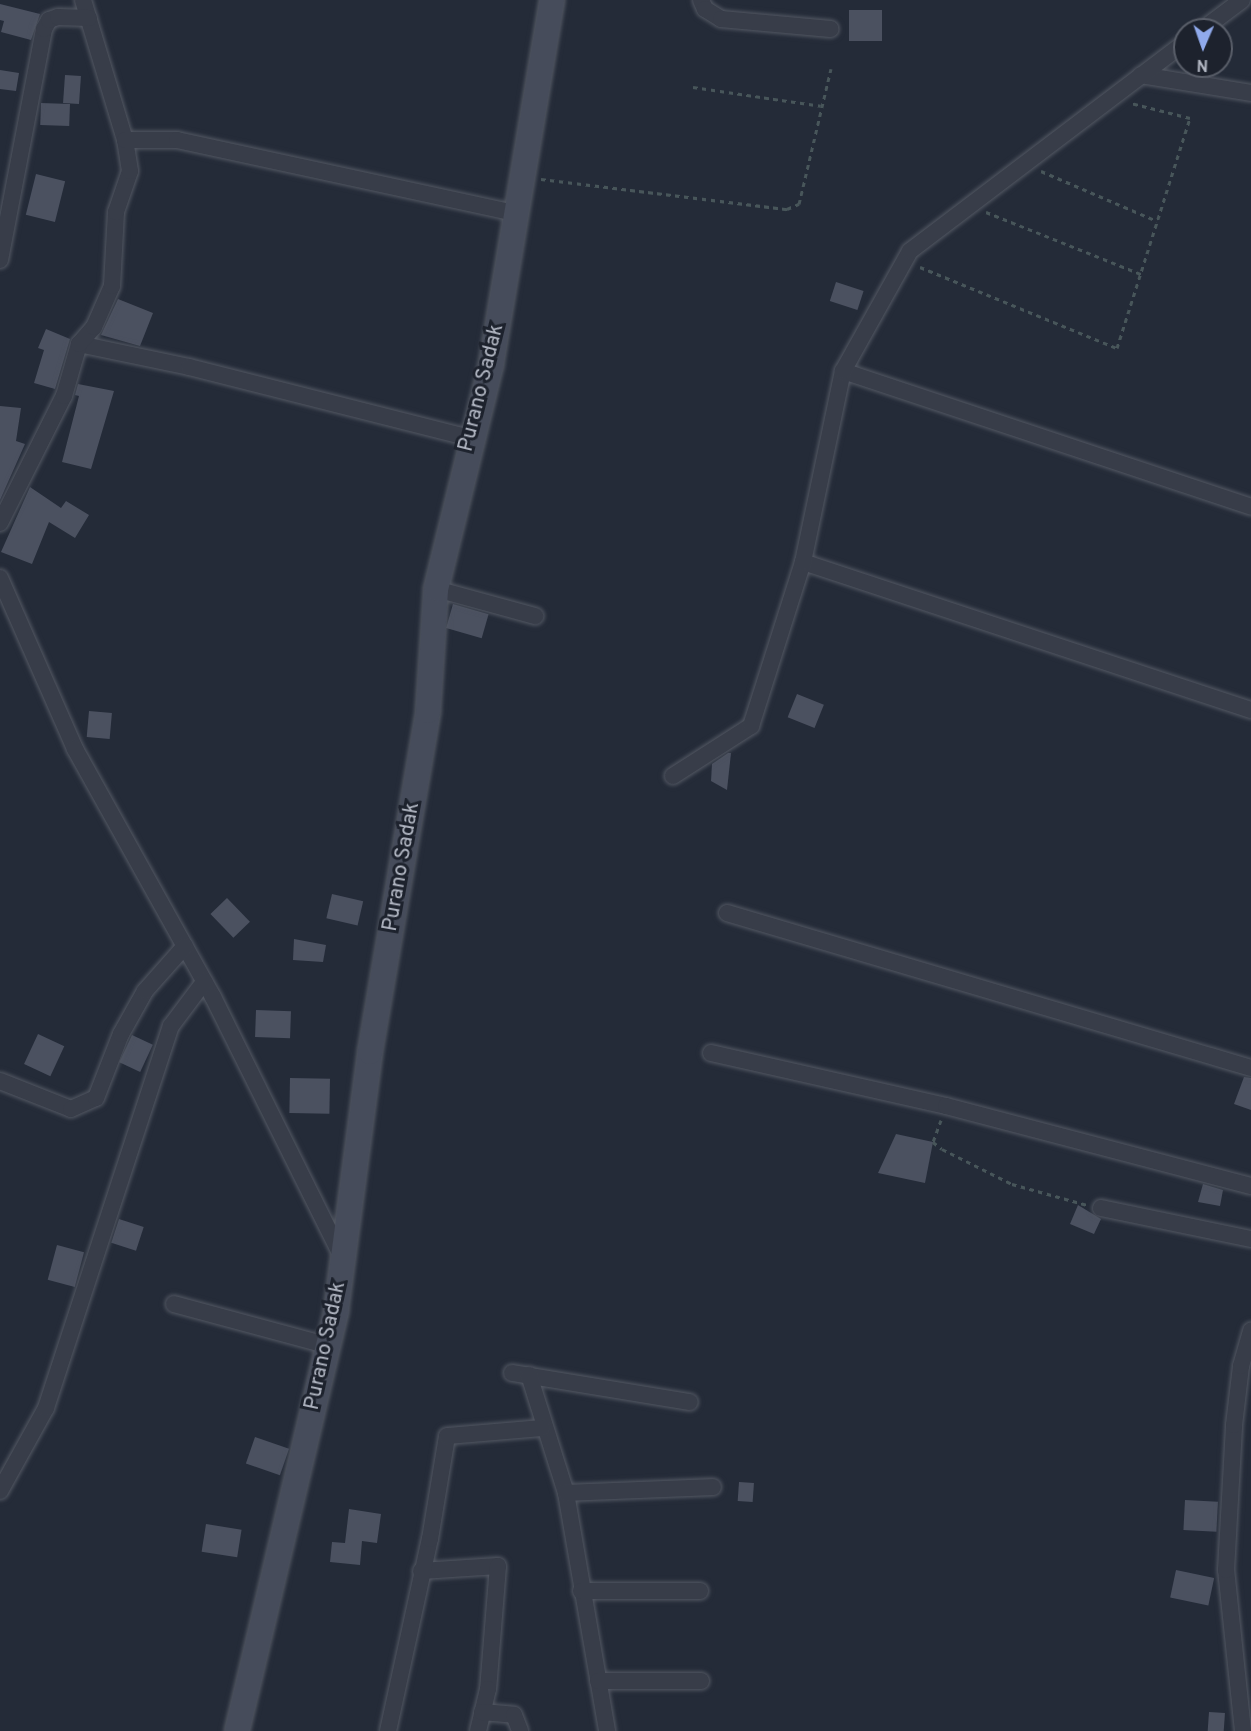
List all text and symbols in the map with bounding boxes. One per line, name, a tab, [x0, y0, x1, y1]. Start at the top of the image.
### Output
north arrow	[1173, 18, 1233, 78]
text: N	[1196, 54, 1209, 74]
street label: Purano Sadak	[454, 322, 510, 454]
street label: Purano Sadak	[378, 800, 426, 934]
street label: Purano Sadak	[300, 1279, 352, 1413]

